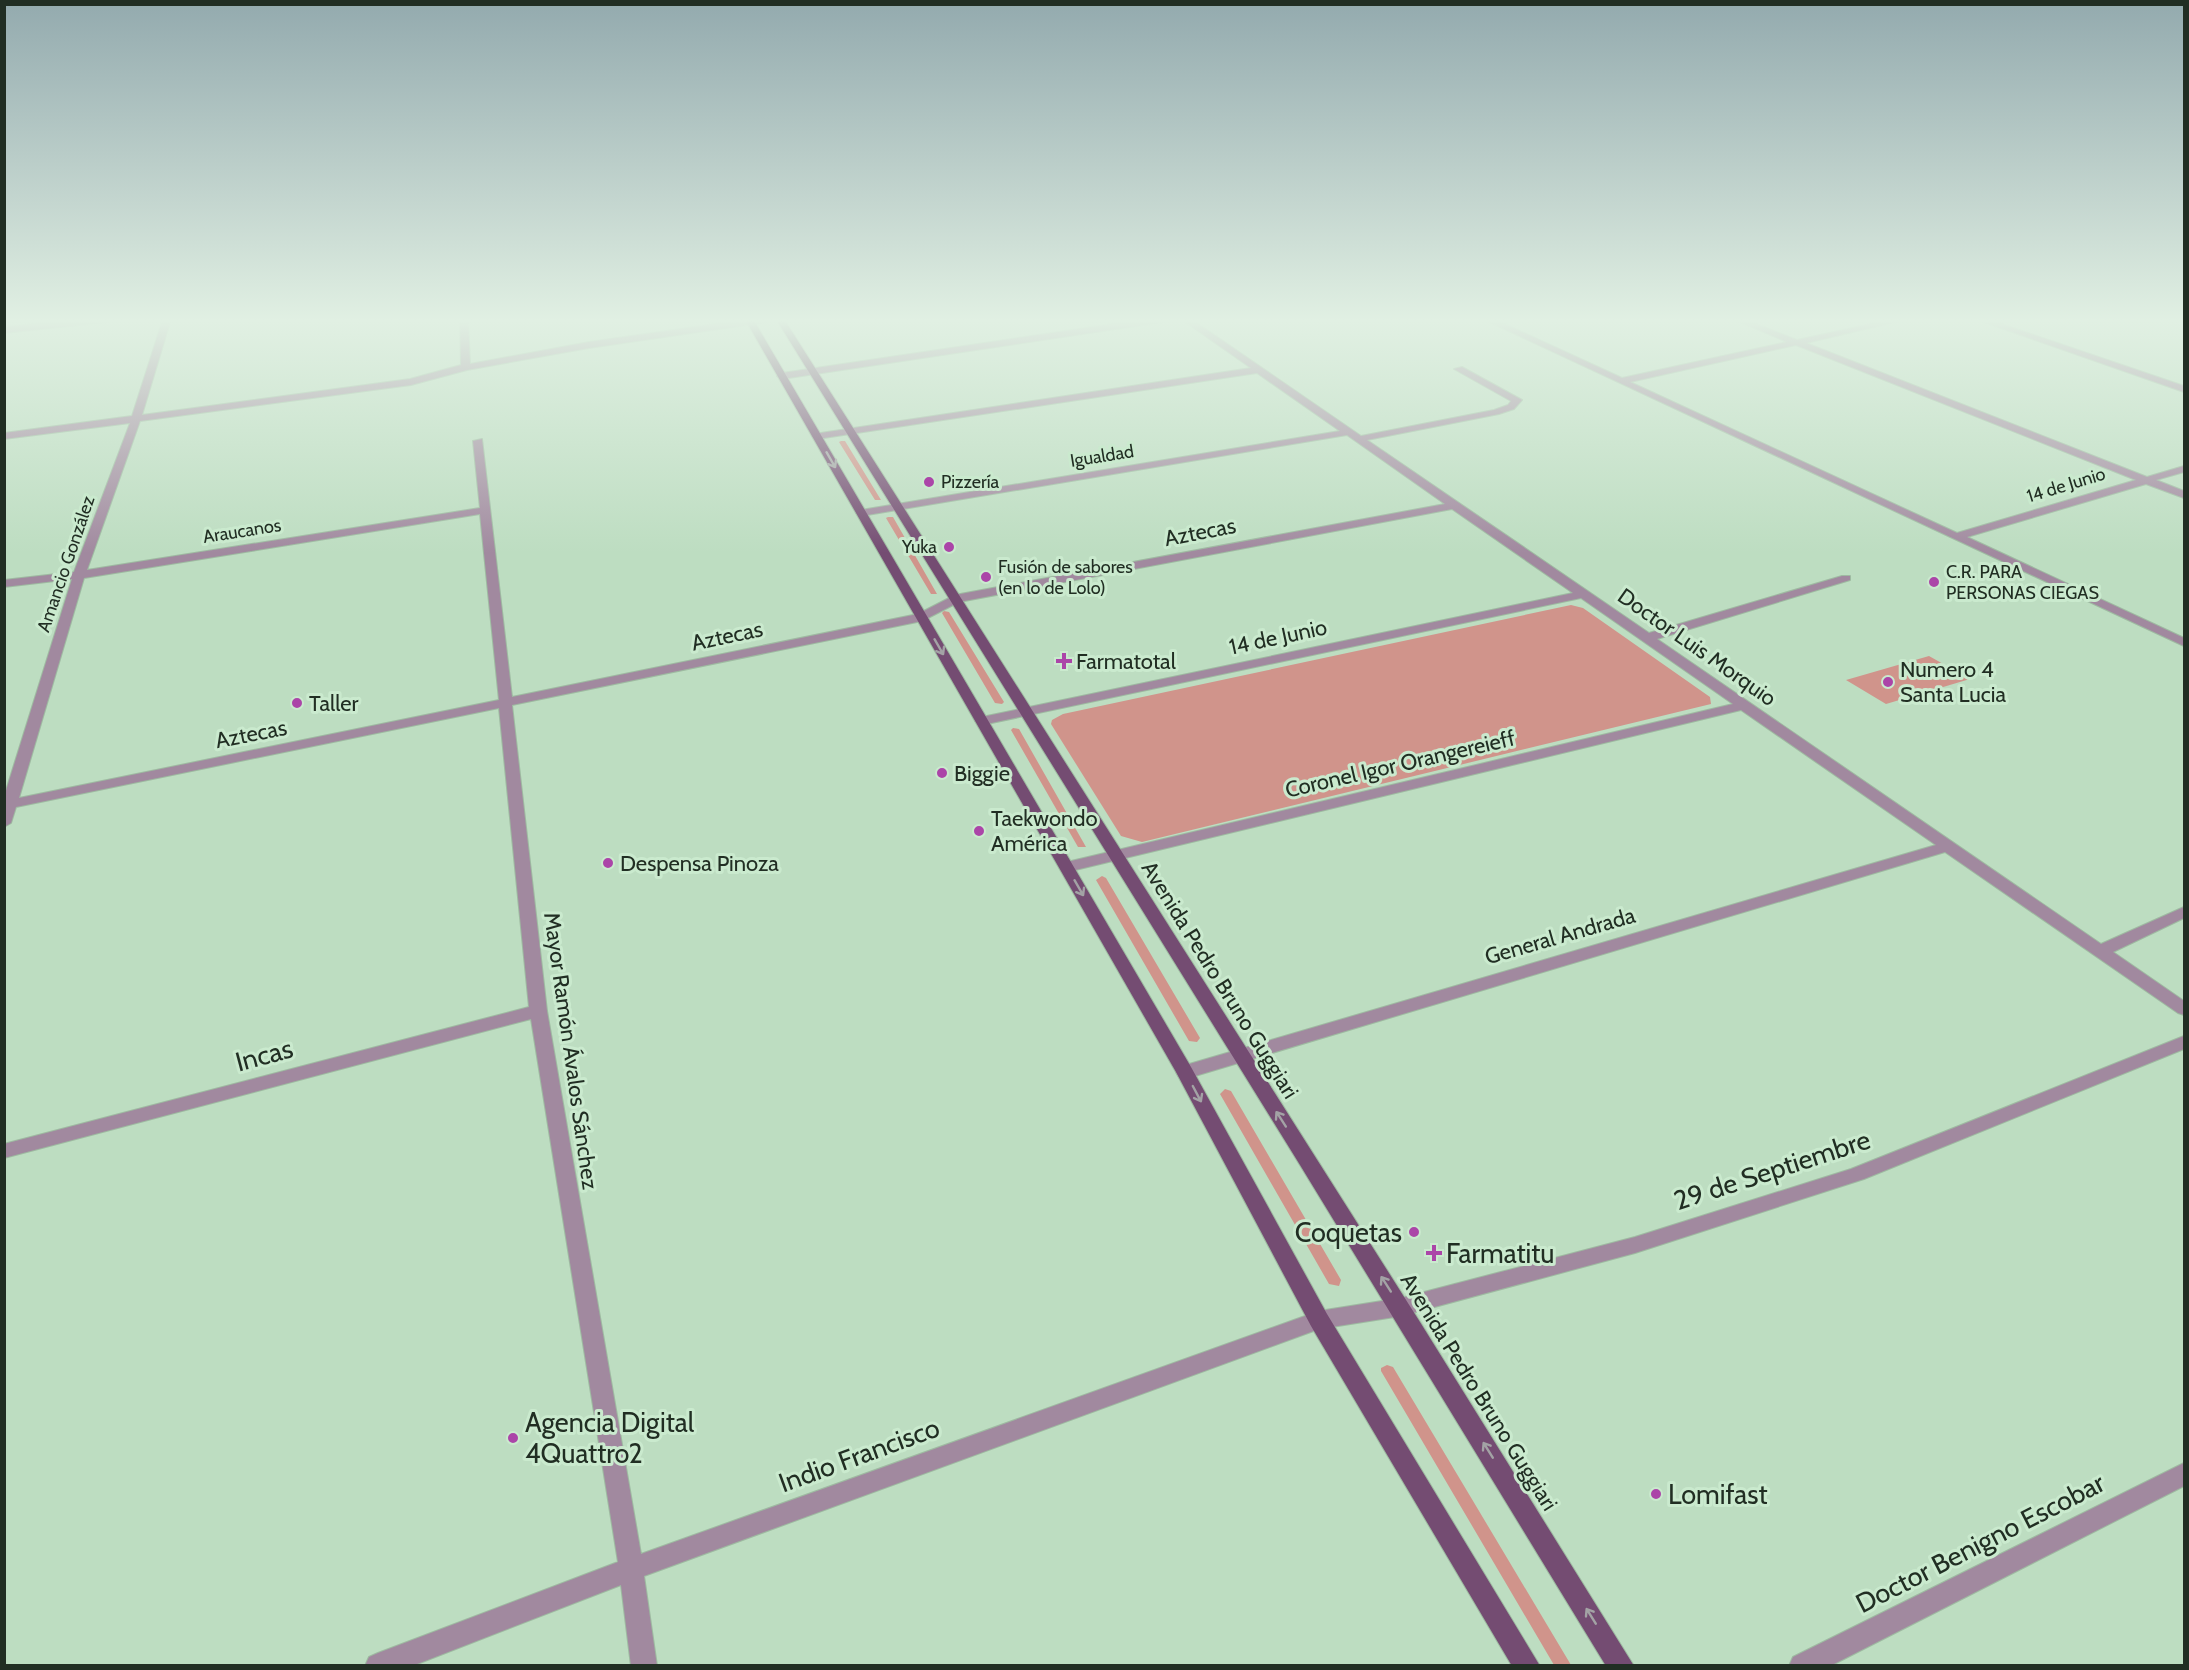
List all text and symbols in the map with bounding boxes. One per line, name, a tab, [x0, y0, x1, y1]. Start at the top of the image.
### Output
street label: Igualdad	[1069, 440, 1135, 472]
one-way arrow	[825, 452, 837, 469]
street label: 14 de Junio	[2024, 463, 2108, 507]
place label: Pizzería	[941, 471, 999, 493]
marker: Pizzería	[922, 475, 936, 489]
street label: Amancio González	[32, 493, 100, 635]
street label: Aztecas	[1162, 512, 1238, 552]
street label: Araucanos	[201, 514, 283, 548]
place label: Yuka	[901, 536, 937, 558]
marker: Yuka	[942, 540, 956, 554]
place label: Fusión de sabores (en lo de Lolo)	[998, 556, 1133, 599]
place label: C.R. PARA PERSONAS CIEGAS	[1946, 561, 2099, 604]
marker: Fusión de sabores (en lo de Lolo)	[979, 570, 993, 584]
marker: C.R. PARA PERSONAS CIEGAS	[1927, 575, 1941, 589]
street label: Doctor Luis Morquio	[1613, 582, 1781, 712]
street label: 14 de Junio	[1227, 613, 1329, 661]
street label: Aztecas	[689, 615, 765, 657]
one-way arrow	[933, 638, 945, 655]
place label: Farmatotal	[1076, 648, 1177, 675]
marker: Farmatotal	[1057, 654, 1071, 668]
place label: Numero 4 Santa Lucia	[1900, 656, 2007, 708]
marker: Numero 4 Santa Lucia	[1881, 675, 1895, 689]
place label: Taller	[309, 690, 358, 717]
marker: Taller	[290, 696, 304, 710]
street label: Aztecas	[213, 714, 289, 754]
street label: Coronel Igor Orangereieff	[1282, 724, 1518, 804]
place label: Biggie	[954, 760, 1010, 787]
marker: Biggie	[935, 766, 949, 780]
place label: Taekwondo América	[991, 805, 1098, 857]
marker: Taekwondo América	[972, 824, 986, 838]
place label: Despensa Pinoza	[620, 850, 779, 877]
marker: Despensa Pinoza	[601, 856, 615, 870]
street label: Avenida Pedro Bruno Guggiari	[1136, 856, 1304, 1104]
one-way arrow	[1074, 880, 1086, 897]
street label: General Andrada	[1482, 902, 1639, 970]
street label: Mayor Ramón Ávalos Sánchez	[538, 911, 604, 1191]
street label: Incas	[232, 1032, 296, 1078]
one-way arrow	[1191, 1085, 1203, 1102]
one-way arrow	[1274, 1111, 1287, 1128]
street label: 29 de Septiembre	[1670, 1123, 1874, 1217]
place label: Coquetas	[1295, 1216, 1402, 1249]
marker: Coquetas	[1407, 1225, 1421, 1239]
place label: Farmatitu	[1446, 1237, 1555, 1270]
marker: Farmatitu	[1427, 1246, 1441, 1260]
street label: Avenida Pedro Bruno Guggiari	[1395, 1268, 1563, 1516]
one-way arrow	[1380, 1276, 1392, 1293]
place label: Agencia Digital 4Quattro2	[525, 1406, 695, 1470]
street label: Indio Francisco	[774, 1411, 944, 1499]
marker: Agencia Digital 4Quattro2	[506, 1431, 520, 1445]
one-way arrow	[1482, 1441, 1495, 1458]
street label: Doctor Benigno Escobar	[1850, 1466, 2110, 1620]
place label: Lomifast	[1668, 1478, 1768, 1511]
marker: Lomifast	[1649, 1487, 1663, 1501]
one-way arrow	[1584, 1608, 1596, 1625]

